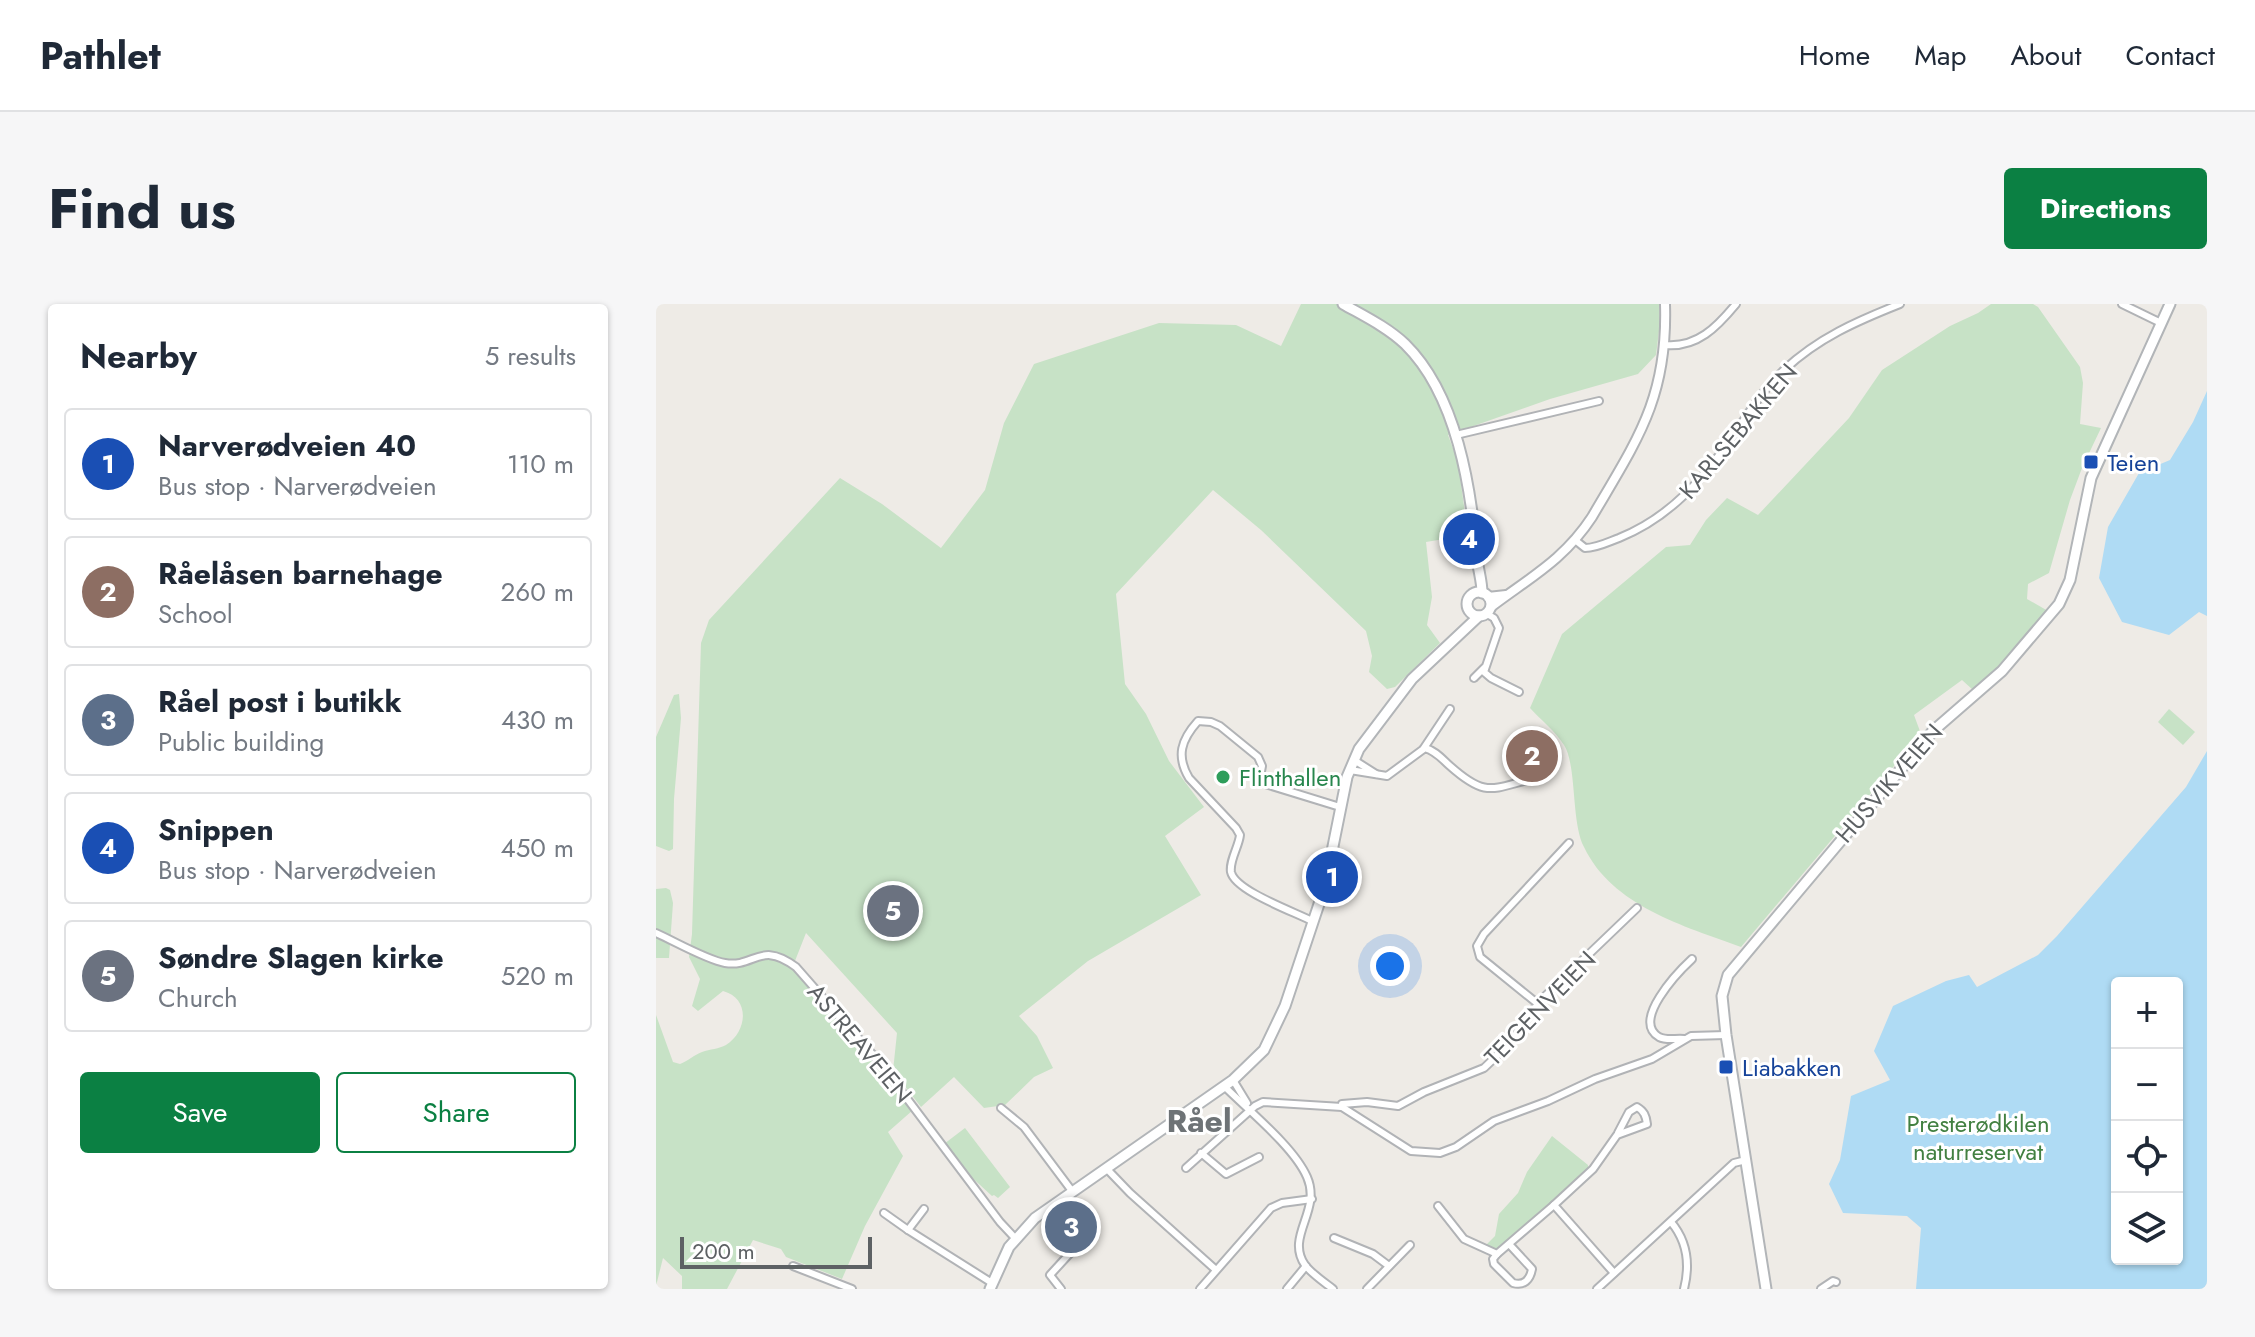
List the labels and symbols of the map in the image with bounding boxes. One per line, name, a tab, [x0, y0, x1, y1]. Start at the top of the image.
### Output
street label: KARLSEBAKKEN	[1671, 355, 1805, 507]
place label: Teien	[2107, 445, 2159, 480]
marker: Teien	[2082, 453, 2100, 471]
pin: 4	[1443, 509, 1495, 569]
street label: HUSVIKVEIEN	[1827, 716, 1951, 850]
pin: 2	[1506, 726, 1558, 786]
place label: Flinthallen	[1239, 760, 1341, 795]
marker: Flinthallen	[1214, 768, 1232, 786]
pin: 1	[1306, 847, 1358, 907]
pin: 5	[867, 881, 919, 941]
street label: TEIGENVEIEN	[1476, 943, 1604, 1073]
your location	[1370, 946, 1410, 986]
street label: ASTREAVEIEN	[799, 975, 921, 1111]
place label: Liabakken	[1742, 1050, 1842, 1085]
marker: Liabakken	[1717, 1058, 1735, 1076]
district label: Råel	[1166, 1098, 1232, 1144]
park label: Presterødkilen naturreservat	[1907, 1106, 2050, 1169]
pin: 3	[1045, 1197, 1097, 1257]
scale bar	[680, 1233, 872, 1269]

